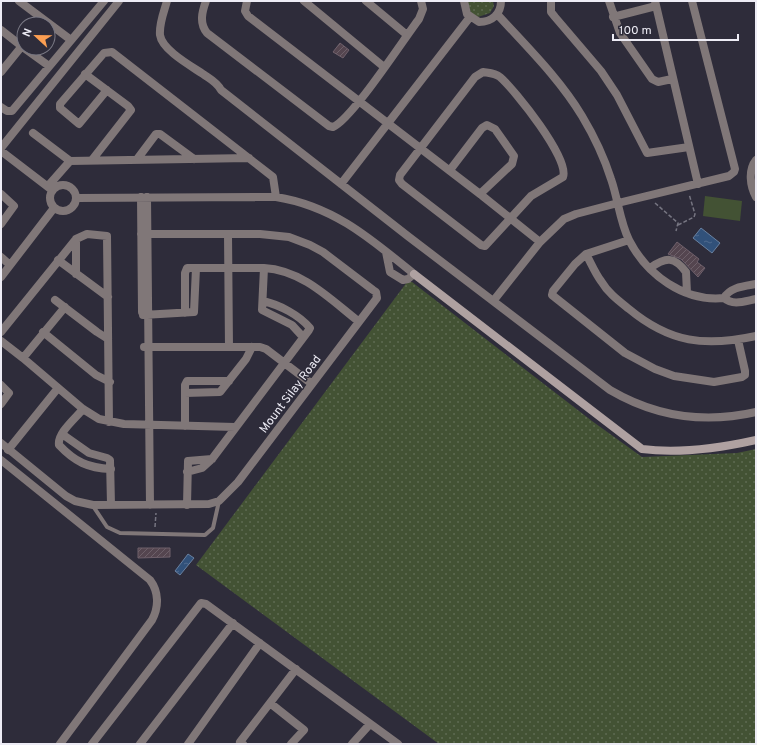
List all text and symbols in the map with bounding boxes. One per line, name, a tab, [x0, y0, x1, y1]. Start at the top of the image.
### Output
north arrow	[16, 16, 56, 56]
scale bar	[613, 16, 738, 42]
text: 100 m	[619, 23, 652, 39]
text: N	[20, 26, 36, 39]
street label: Mount Silay Road	[256, 352, 325, 437]

